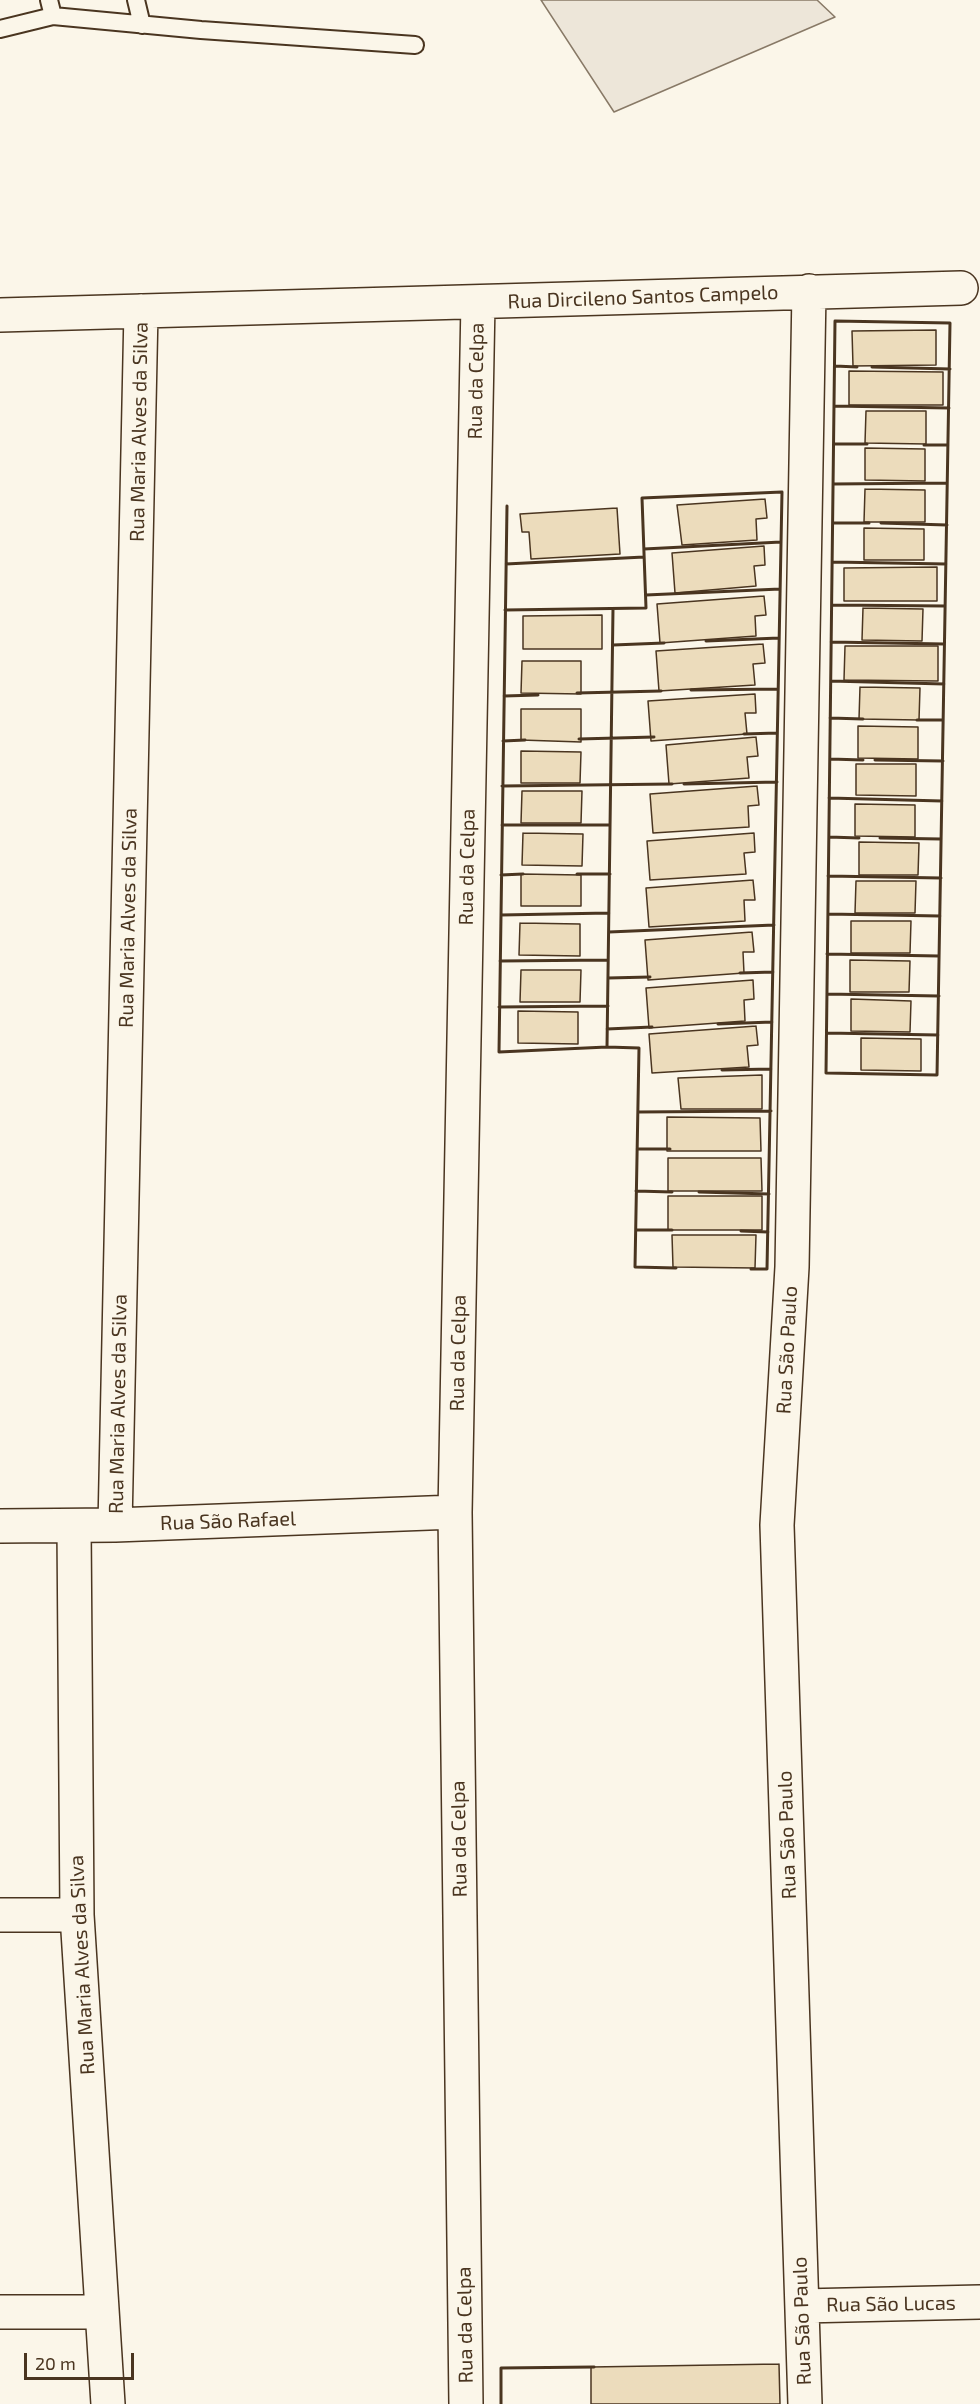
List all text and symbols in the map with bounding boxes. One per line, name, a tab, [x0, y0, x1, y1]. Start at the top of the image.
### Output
street label: Rua Dircileno Santos Campelo	[507, 280, 779, 314]
street label: Rua Maria Alves da Silva	[125, 322, 153, 542]
street label: Rua da Celpa	[463, 322, 489, 440]
street label: Rua Maria Alves da Silva	[114, 808, 142, 1028]
street label: Rua da Celpa	[454, 808, 480, 926]
street label: Rua São Paulo	[772, 1285, 802, 1415]
street label: Rua Maria Alves da Silva	[104, 1294, 132, 1514]
street label: Rua da Celpa	[445, 1294, 471, 1412]
street label: Rua São Rafael	[160, 1507, 296, 1535]
street label: Rua São Paulo	[773, 1770, 801, 1900]
street label: Rua da Celpa	[446, 1780, 472, 1898]
street label: Rua Maria Alves da Silva	[64, 1855, 100, 2075]
street label: Rua São Paulo	[788, 2256, 816, 2386]
street label: Rua da Celpa	[452, 2266, 478, 2384]
street label: Rua São Lucas	[826, 2291, 956, 2317]
scale bar	[27, 2341, 136, 2379]
text: 20 m	[35, 2352, 76, 2374]

